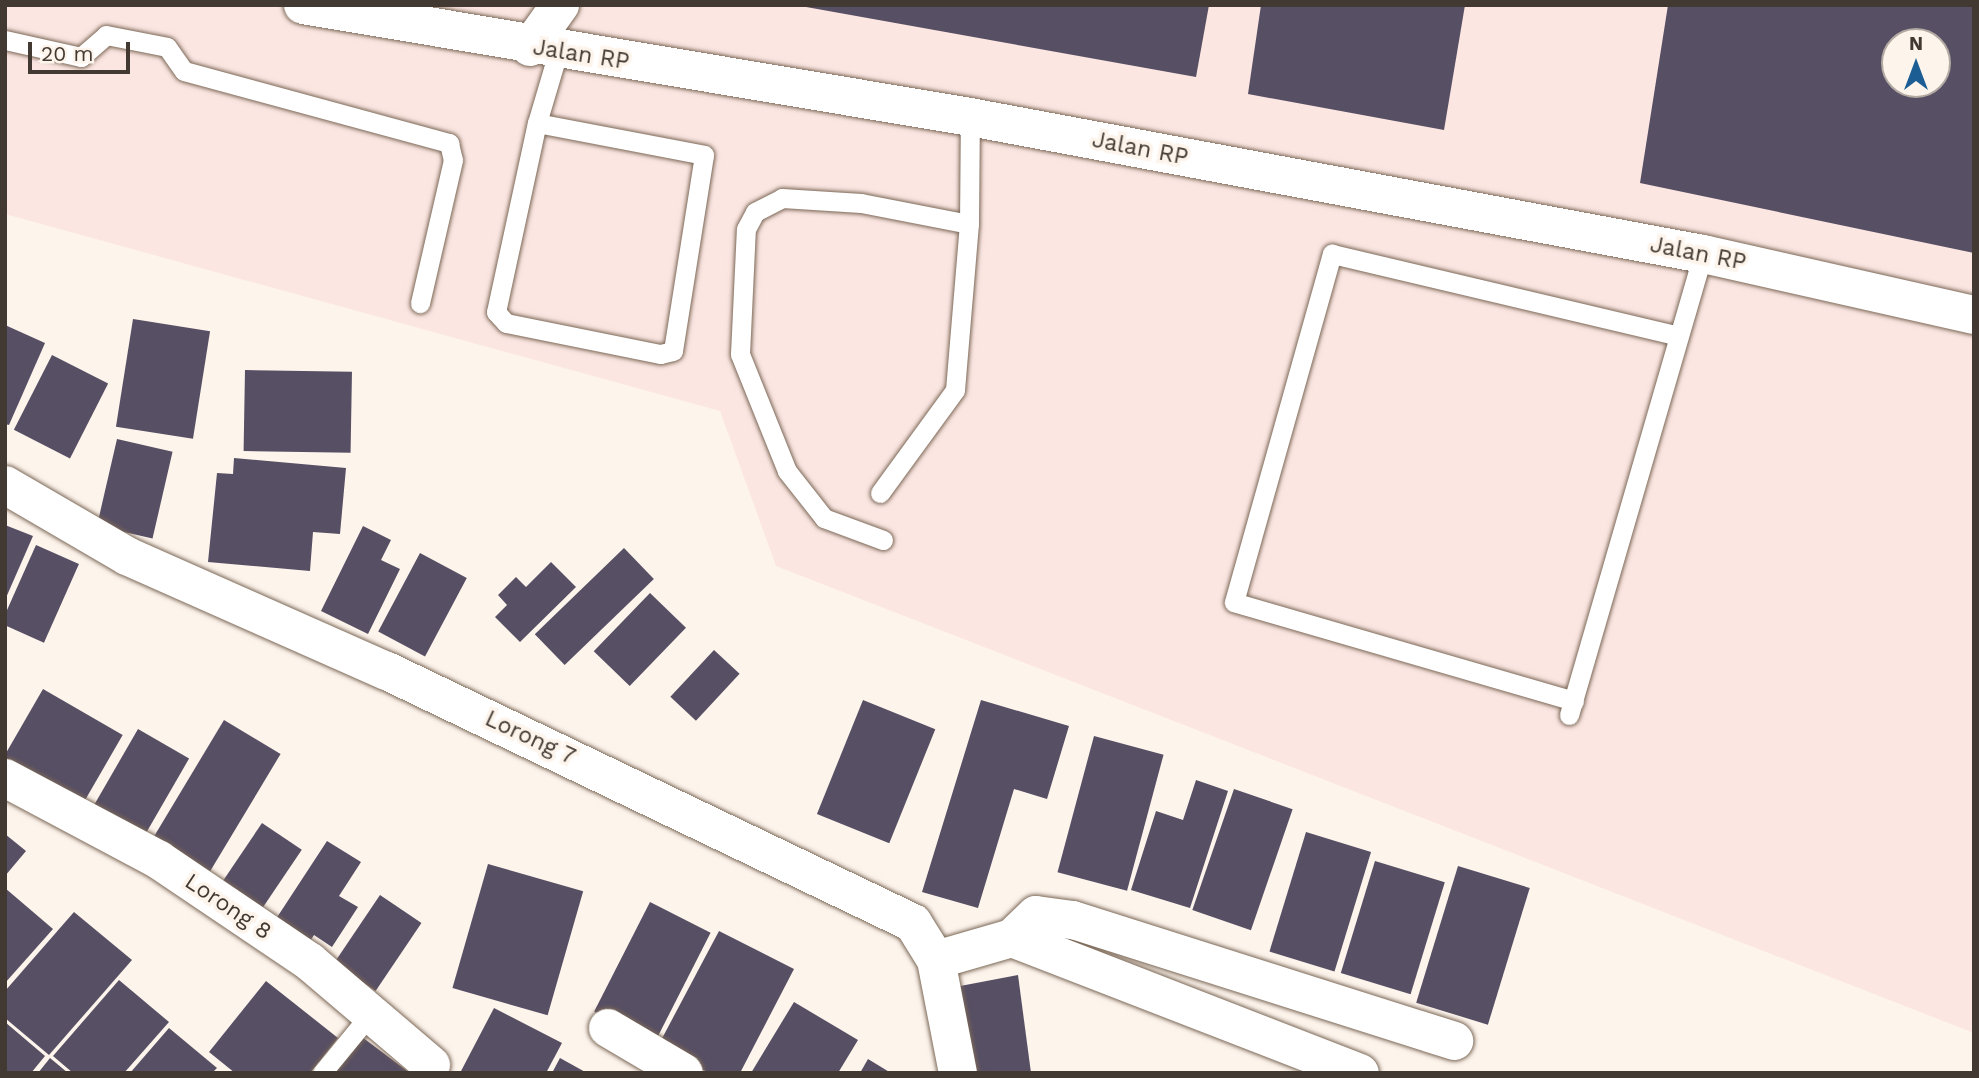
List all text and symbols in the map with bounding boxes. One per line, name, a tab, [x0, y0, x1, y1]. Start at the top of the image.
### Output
scale bar	[32, 28, 133, 72]
north arrow	[1881, 28, 1951, 98]
text: N	[1909, 32, 1923, 55]
street label: Jalan RP	[531, 34, 631, 76]
text: 20 m	[41, 41, 93, 66]
street label: Jalan RP	[1090, 126, 1190, 172]
street label: Jalan RP	[1648, 231, 1748, 277]
street label: Lorong 7	[480, 705, 580, 771]
street label: Lorong 8	[179, 868, 277, 946]

